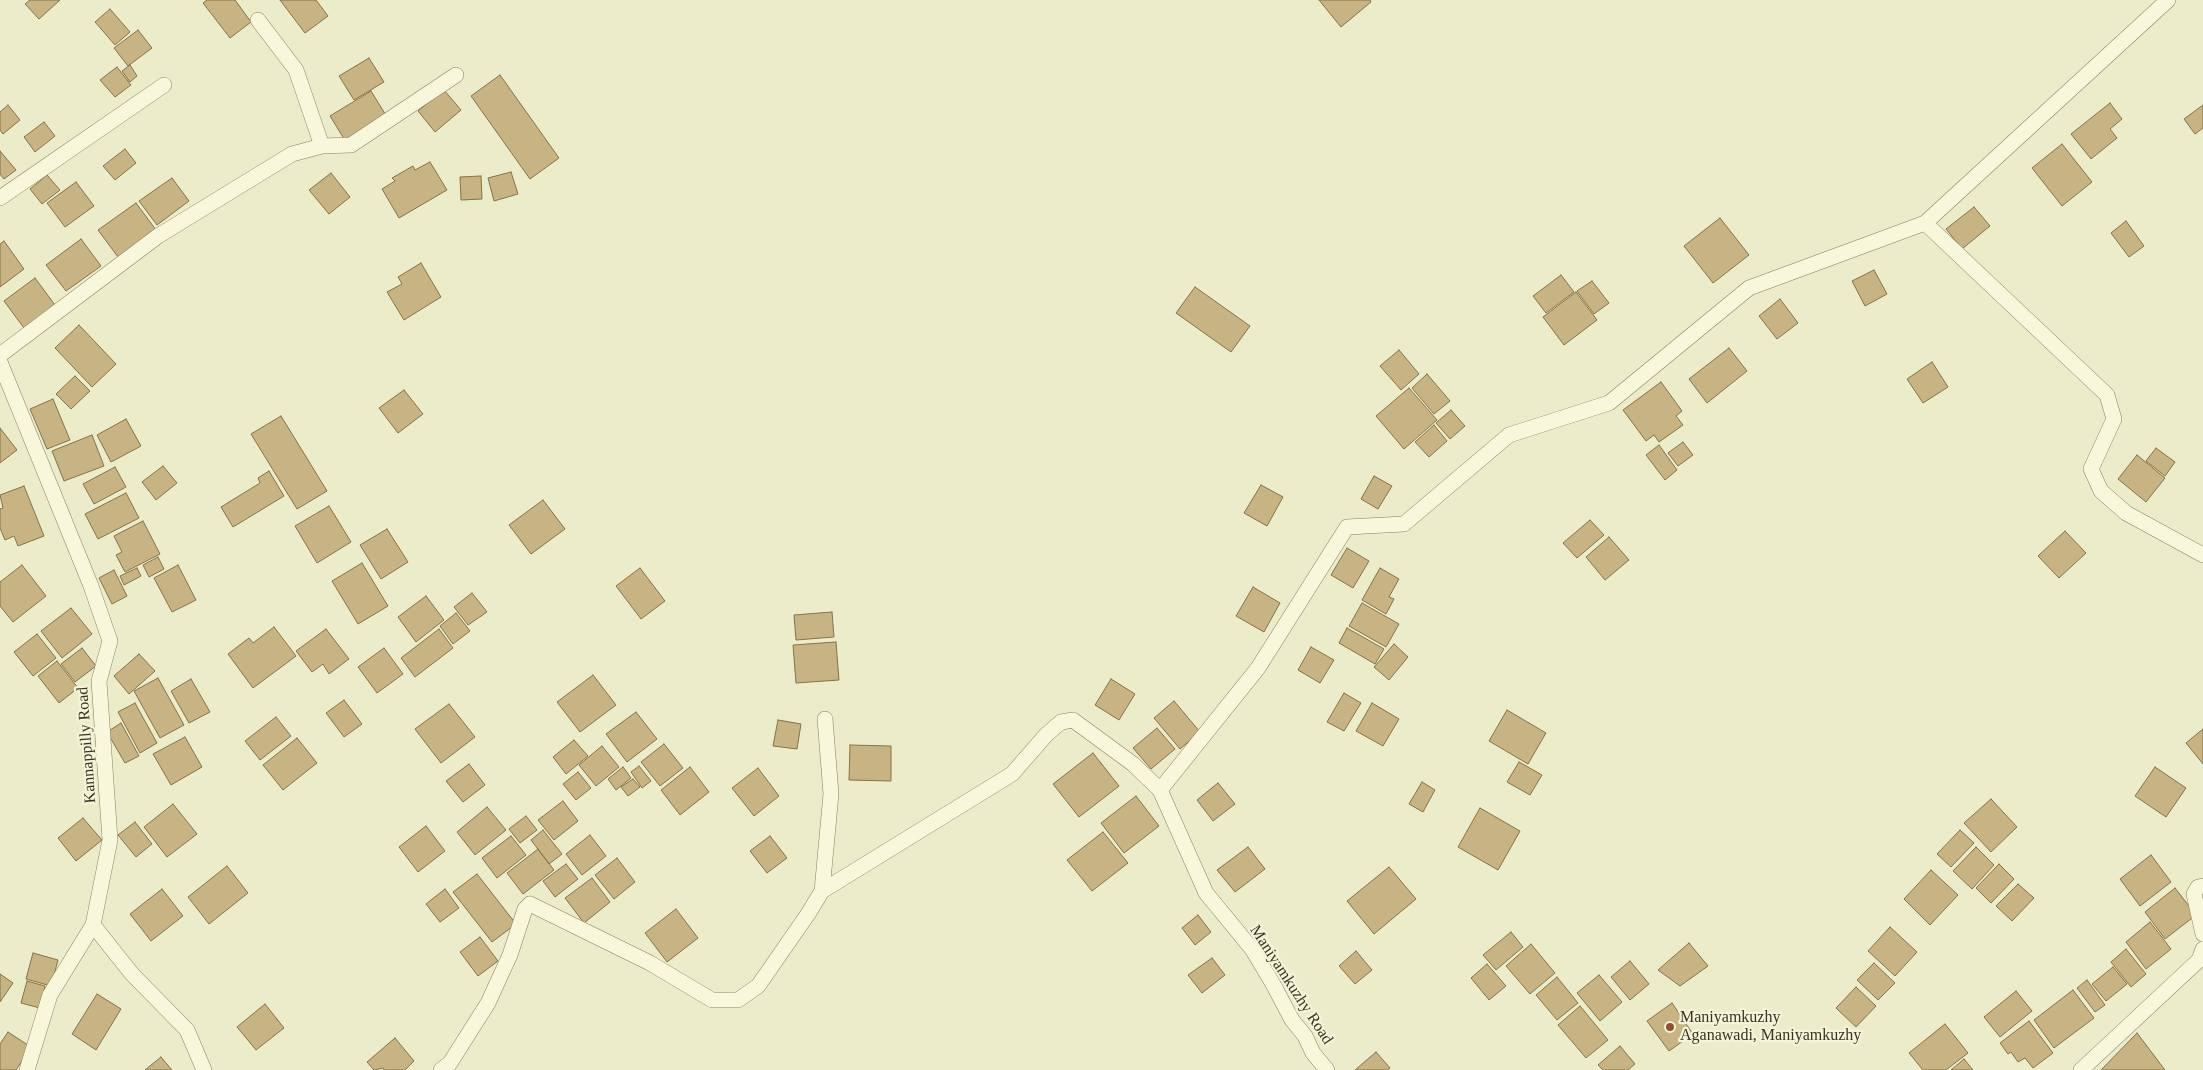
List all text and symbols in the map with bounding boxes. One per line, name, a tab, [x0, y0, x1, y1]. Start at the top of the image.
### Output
street label: Kannappilly Road	[73, 686, 101, 804]
street label: Maniyamkuzhy Road	[1245, 922, 1337, 1048]
place label: Maniyamkuzhy Aganawadi, Maniyamkuzhy	[1680, 1008, 1861, 1046]
marker: Maniyamkuzhy Aganawadi, Maniyamkuzhy	[1664, 1021, 1676, 1033]

